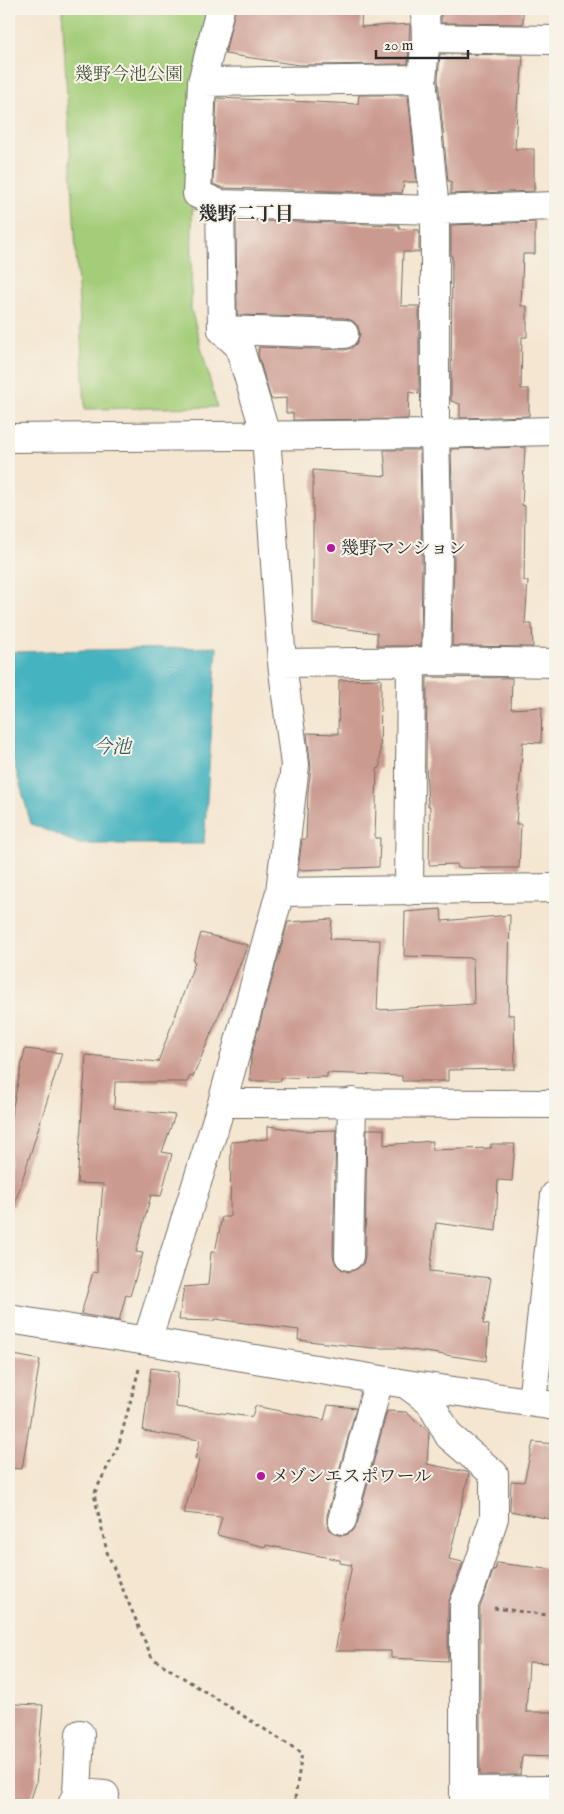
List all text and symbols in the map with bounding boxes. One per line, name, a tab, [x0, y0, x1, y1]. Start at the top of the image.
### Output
scale bar	[376, 28, 469, 60]
text: 20 m	[384, 36, 414, 55]
park label: 幾野今池公園	[75, 64, 183, 87]
district label: 幾野二丁目	[198, 203, 294, 227]
place label: 幾野マンション	[341, 538, 466, 561]
marker: 幾野マンション	[325, 542, 337, 554]
water label: 今池	[93, 736, 133, 760]
place label: メゾンエスポワール	[271, 1466, 432, 1489]
marker: メゾンエスポワール	[255, 1470, 267, 1482]

